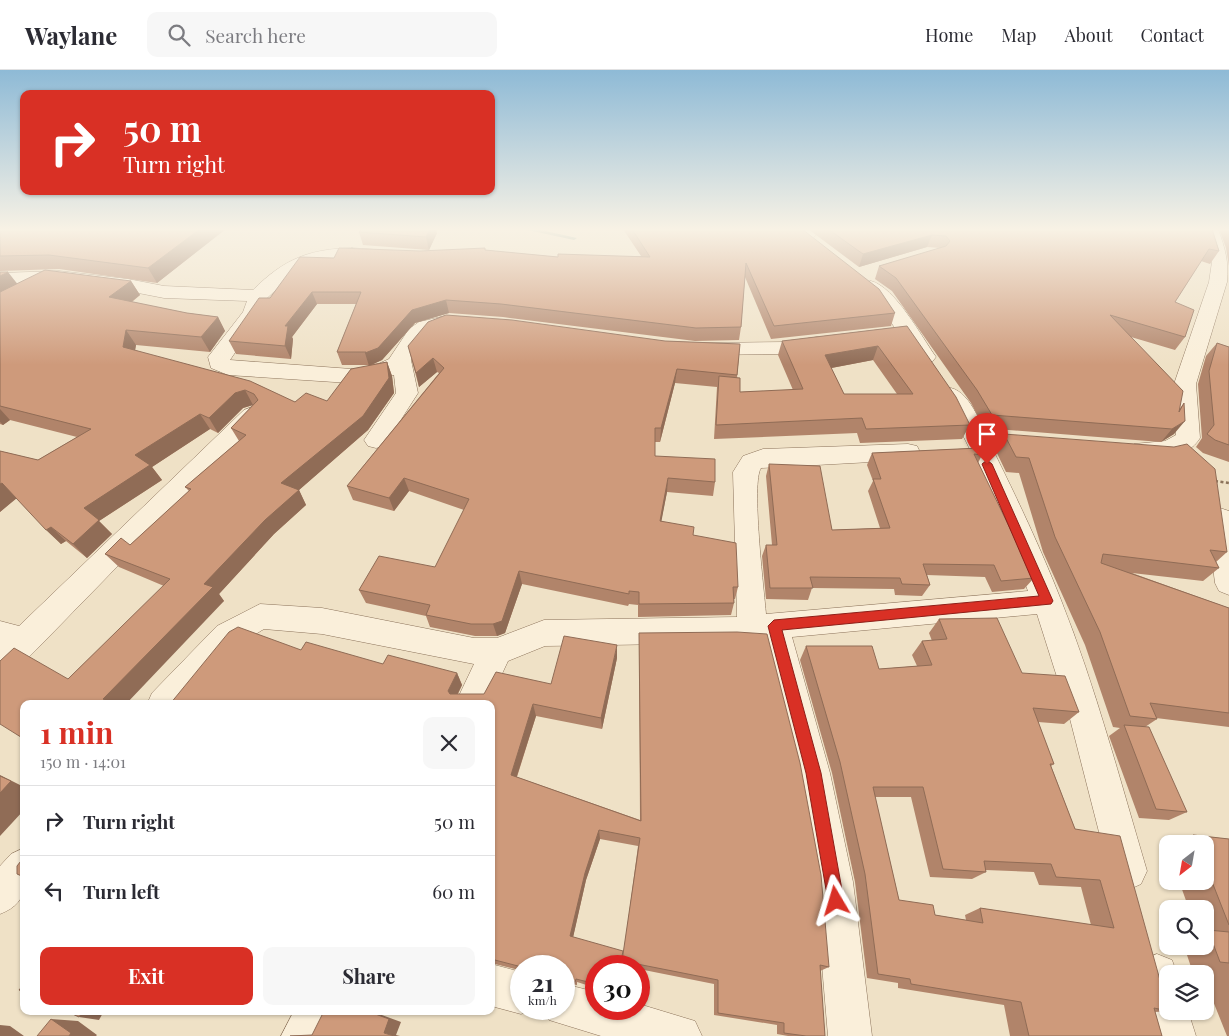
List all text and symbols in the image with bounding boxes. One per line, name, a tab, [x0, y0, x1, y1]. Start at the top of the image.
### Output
search box	[147, 12, 497, 57]
text: Waylane	[25, 19, 117, 51]
icon: search	[165, 21, 193, 49]
text: Search here	[205, 22, 306, 48]
text: Home	[925, 23, 973, 47]
text: Map	[1001, 23, 1036, 47]
text: About	[1064, 23, 1113, 47]
text: Contact	[1141, 23, 1204, 47]
text: 50 m	[123, 104, 201, 151]
icon: right	[40, 110, 105, 175]
text: Turn right	[123, 149, 225, 179]
pin	[966, 413, 1008, 464]
icon: arrive	[973, 420, 1001, 448]
text: 1 min	[40, 712, 114, 752]
button: close	[423, 717, 475, 769]
text: 150 m · 14:01	[40, 751, 126, 772]
icon: right	[40, 807, 68, 835]
text: Turn right	[83, 808, 175, 834]
text: 50 m	[434, 808, 475, 834]
north arrow	[1159, 835, 1214, 890]
map controls	[1159, 835, 1214, 1020]
position arrow	[809, 874, 861, 926]
icon: left	[40, 877, 68, 905]
text: Turn left	[83, 878, 160, 904]
text: 60 m	[432, 878, 475, 904]
button: search	[1159, 900, 1214, 955]
button: Exit	[40, 947, 253, 1005]
button: Share	[263, 947, 475, 1005]
speed limit sign: 30	[585, 955, 650, 1020]
text: 21	[531, 965, 554, 998]
button: layers	[1159, 965, 1214, 1020]
text: km/h	[528, 992, 557, 1008]

